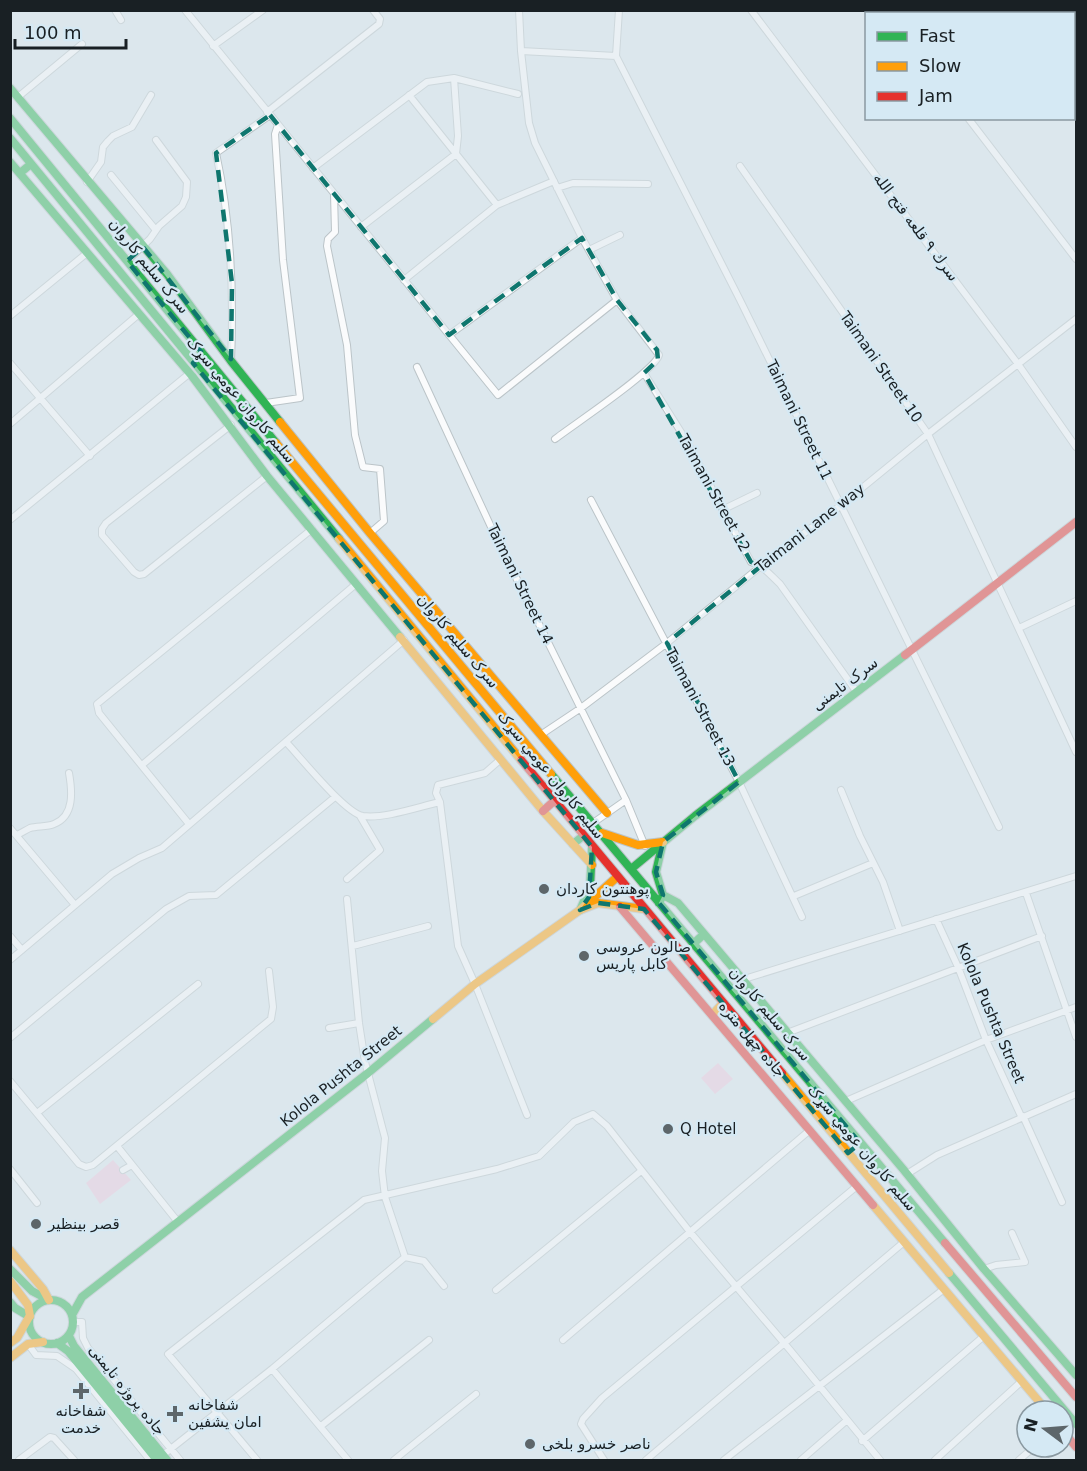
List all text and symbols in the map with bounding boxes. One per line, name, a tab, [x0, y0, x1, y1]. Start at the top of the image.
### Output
scale bar	[15, 12, 126, 50]
legend	[865, 12, 1075, 120]
text: 100 m	[24, 22, 82, 43]
text: Fast	[919, 25, 955, 46]
text: Slow	[919, 55, 961, 76]
text: Jam	[918, 85, 953, 106]
street label: سرك ٩ قلعه فتح الله	[869, 169, 963, 285]
street label: سرک سلیم کاروان	[105, 215, 193, 317]
street label: Taimani Street 10	[835, 307, 926, 426]
street label: سلیم کاروان عومي سړک	[182, 333, 299, 467]
street label: Taimani Street 11	[762, 356, 836, 483]
street label: Taimani Street 12	[674, 430, 754, 555]
street label: Taimani Lane way	[751, 480, 868, 577]
street label: Taimani Street 14	[483, 520, 557, 647]
street label: سرک سلیم کاروان	[413, 590, 503, 692]
street label: Taimani Street 13	[661, 644, 739, 769]
street label: سرک تایمنی	[809, 653, 881, 715]
street label: سلیم کاروان عومي سړک	[493, 707, 608, 843]
place label: پوهنتون کاردان	[556, 880, 649, 899]
marker: پوهنتون کاردان	[537, 882, 551, 896]
place label: صالون عروسی کابل پاریس	[596, 938, 691, 974]
street label: Kolola Pushta Street	[953, 940, 1029, 1086]
marker: صالون عروسی کابل پاریس	[577, 949, 591, 963]
street label: سرک سلیم کاروان	[725, 963, 815, 1065]
street label: جاده چهل متره	[715, 997, 789, 1081]
street label: Kolola Pushta Street	[277, 1021, 405, 1130]
street label: سلیم کاروان عومي سړک	[803, 1081, 920, 1215]
place label: Q Hotel	[680, 1120, 736, 1138]
marker: Q Hotel	[661, 1122, 675, 1136]
place label: قصر بینظیر	[47, 1215, 120, 1233]
marker: قصر بینظیر	[29, 1217, 43, 1231]
street label: جاده پروژه تایمنی	[84, 1341, 169, 1440]
marker: شفاخانه خدمت	[72, 1382, 90, 1400]
place label: شفاخانه امان یشفین	[188, 1396, 262, 1431]
north arrow	[1015, 1399, 1075, 1459]
place label: شفاخانه خدمت	[56, 1402, 106, 1437]
marker: شفاخانه امان یشفین	[166, 1405, 184, 1423]
text: N	[1020, 1416, 1042, 1434]
place label: ناصر خسرو بلخی	[542, 1435, 651, 1453]
marker: ناصر خسرو بلخی	[523, 1437, 537, 1451]

